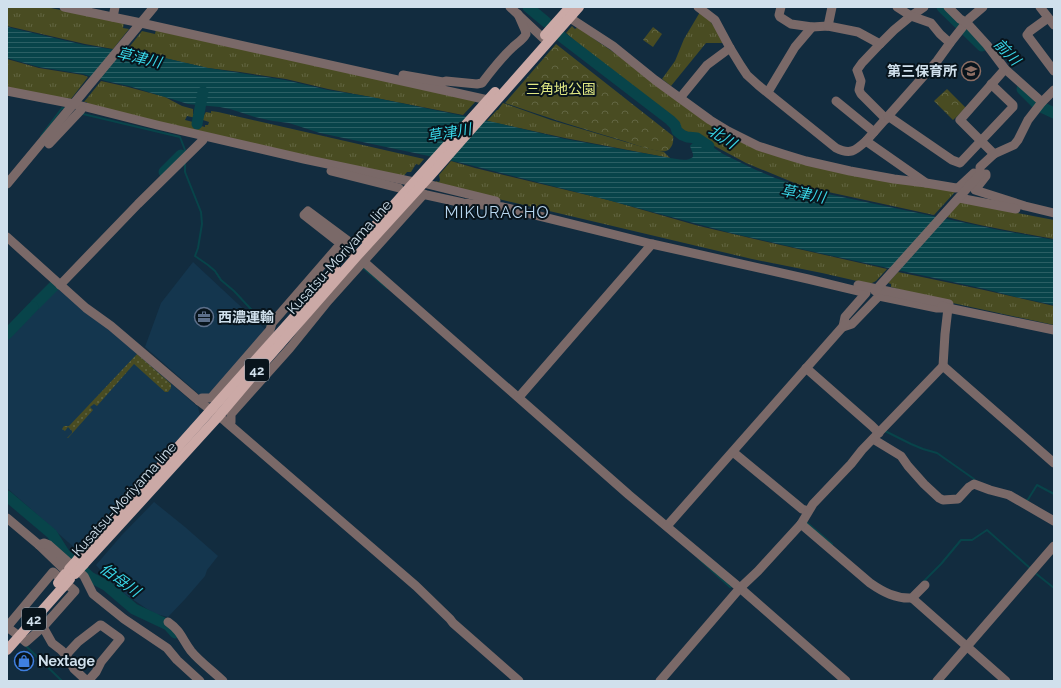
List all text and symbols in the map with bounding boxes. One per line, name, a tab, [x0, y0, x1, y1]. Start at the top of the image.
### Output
water label: 前川	[990, 35, 1025, 70]
water label: 草津川	[115, 44, 165, 72]
school or university icon: 第三保育所	[960, 60, 982, 82]
place label: 第三保育所	[887, 63, 957, 79]
park label: 三角地公園	[526, 81, 596, 97]
water label: 草津川	[425, 120, 475, 146]
water label: 北川	[705, 121, 741, 154]
water label: 草津川	[779, 181, 829, 207]
street label: Kusatsu-Moriyama line	[284, 197, 394, 317]
district label: MIKURACHO	[445, 203, 549, 222]
office icon: 西濃運輸	[193, 306, 215, 328]
place label: 西濃運輸	[218, 309, 274, 325]
road number: 42	[245, 359, 269, 381]
street label: Kusatsu-Moriyama line	[69, 439, 179, 559]
water label: 伯母川	[97, 559, 145, 602]
road number: 42	[22, 608, 46, 630]
shop icon: Nextage	[13, 650, 35, 672]
place label: Nextage	[38, 653, 95, 669]

